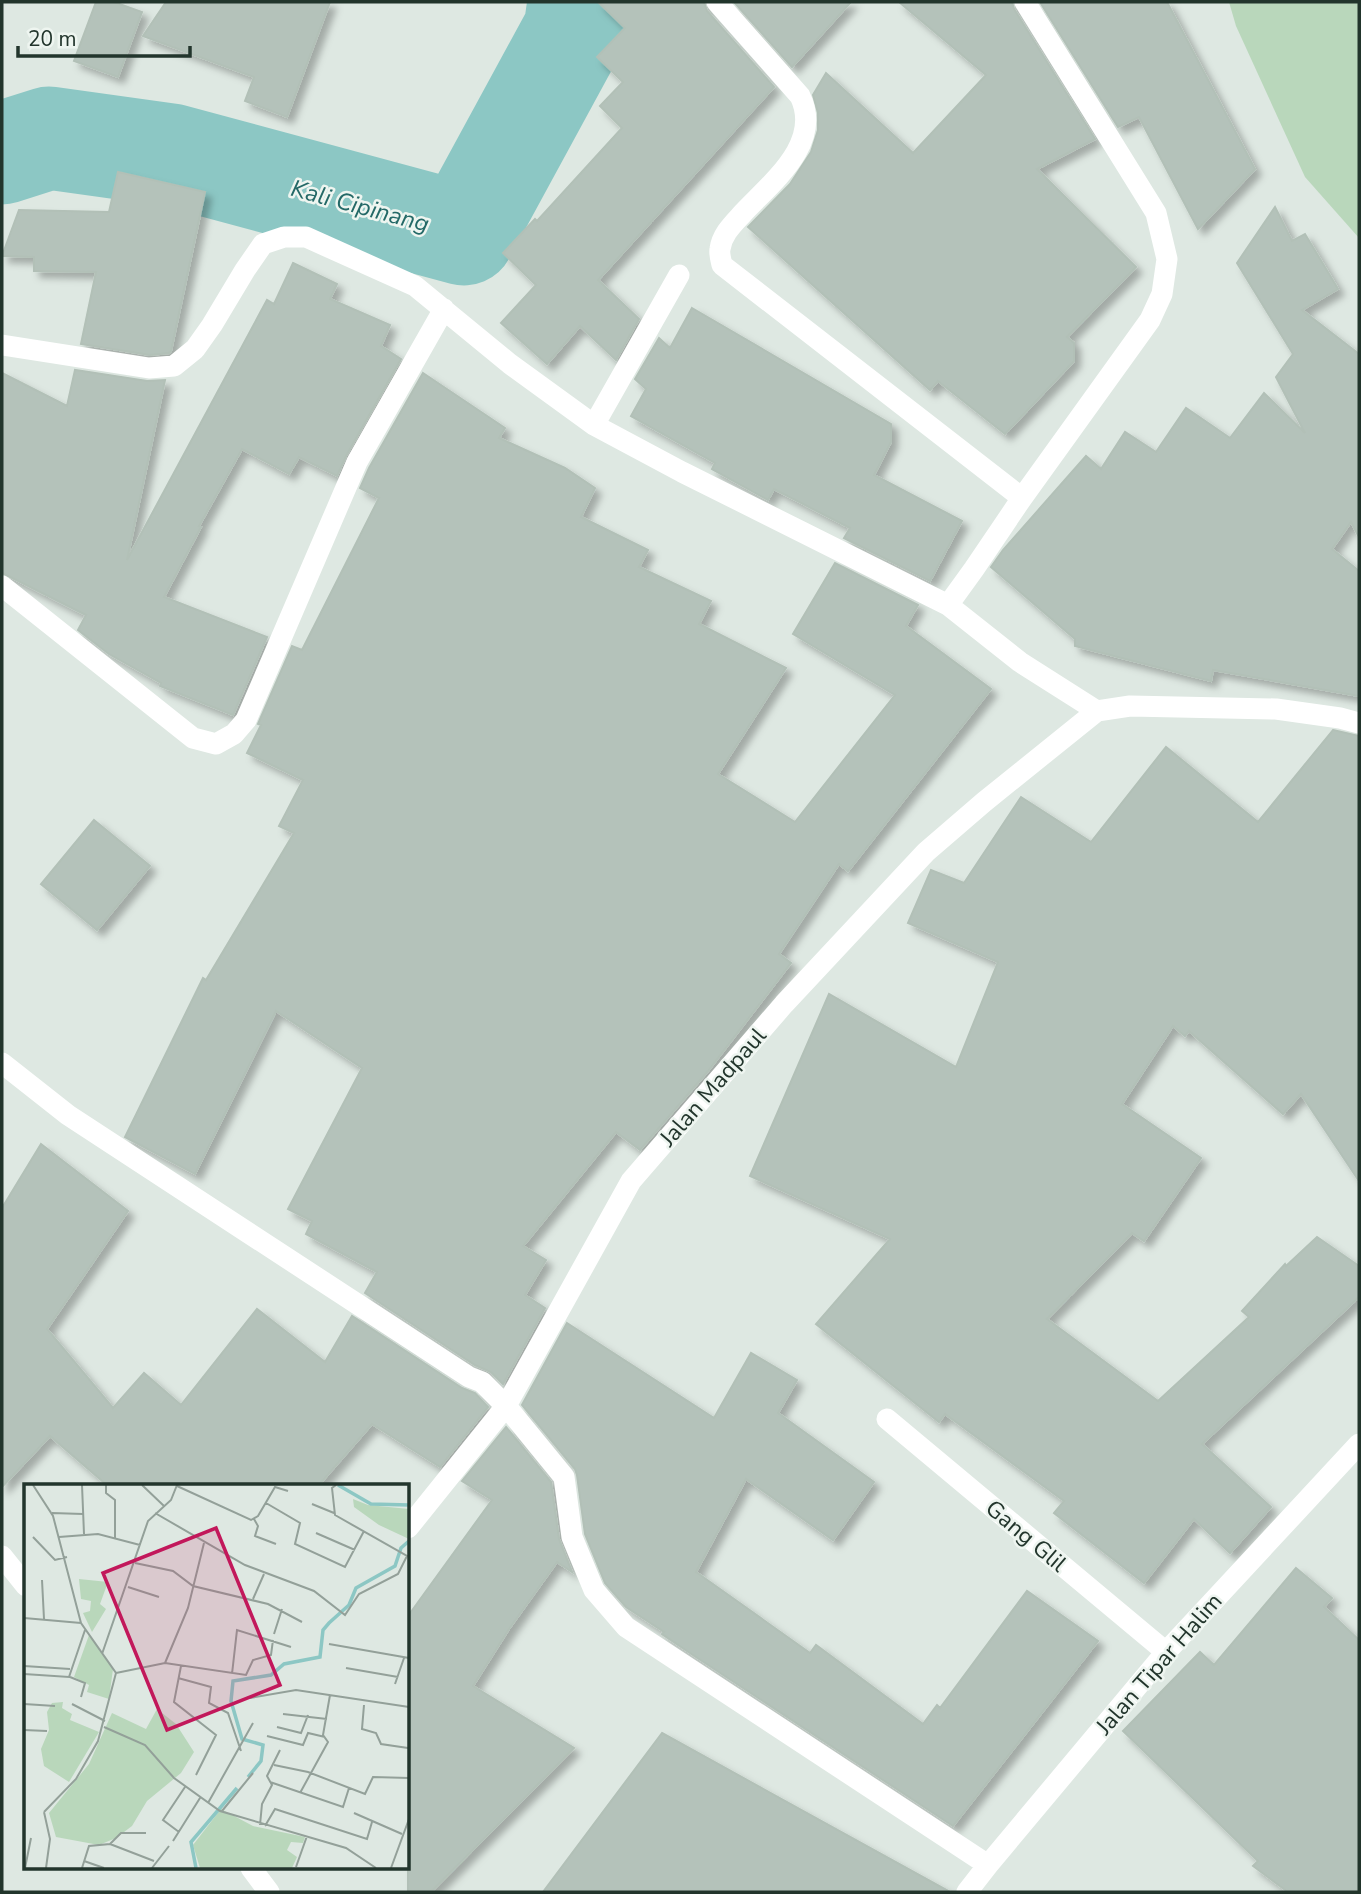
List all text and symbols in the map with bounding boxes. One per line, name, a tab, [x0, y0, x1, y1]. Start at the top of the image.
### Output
scale bar	[18, 14, 189, 58]
text: 20 m	[28, 25, 77, 53]
water label: Kali Cipinang	[287, 172, 433, 240]
street label: Jalan Madpaul	[652, 1021, 773, 1154]
inset map	[24, 1484, 410, 1870]
street label: Gang Glil	[979, 1493, 1073, 1579]
street label: Jalan Tipar Halim	[1088, 1587, 1229, 1742]

